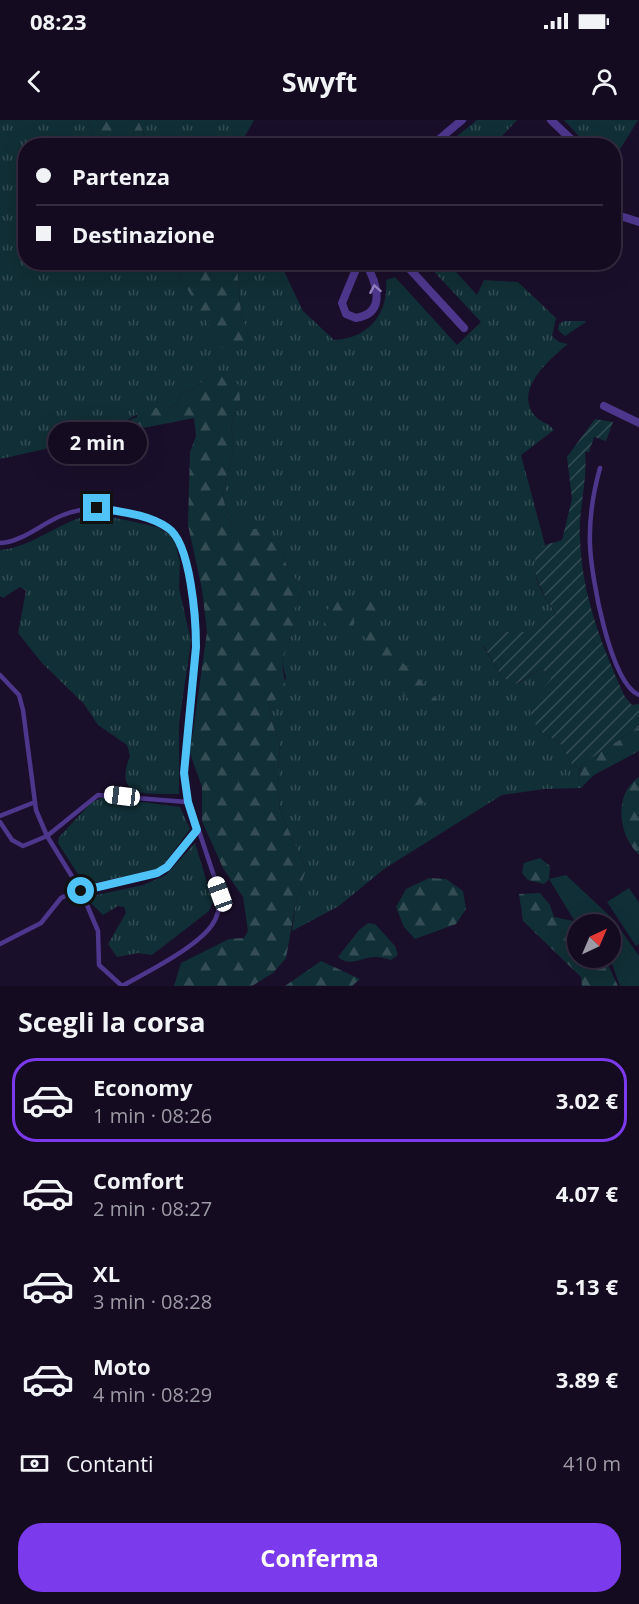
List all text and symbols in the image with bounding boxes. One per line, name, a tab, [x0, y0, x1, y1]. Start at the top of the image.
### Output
text: 08:23	[30, 6, 87, 36]
text: Swyft	[282, 63, 357, 100]
icon: back	[18, 65, 51, 98]
icon: person	[588, 65, 621, 98]
text: Partenza	[72, 161, 170, 191]
text: Destinazione	[72, 219, 215, 249]
one-way arrow	[370, 284, 382, 293]
callout: 2 min	[48, 421, 146, 463]
text: 2 min	[70, 429, 125, 456]
route end	[83, 494, 110, 521]
car	[103, 785, 141, 807]
car	[205, 874, 235, 914]
route start	[67, 877, 94, 904]
north arrow	[567, 914, 621, 968]
map controls	[567, 914, 621, 968]
text: Scegli la corsa	[18, 1003, 206, 1040]
text: Economy	[93, 1072, 192, 1102]
icon: car	[21, 1073, 75, 1127]
text: 3.02 €	[556, 1085, 618, 1115]
text: 1 min · 08:26	[93, 1102, 212, 1129]
text: Comfort	[93, 1165, 184, 1195]
icon: car	[21, 1166, 75, 1220]
text: 4.07 €	[556, 1178, 618, 1208]
text: 2 min · 08:27	[93, 1195, 212, 1222]
text: XL	[93, 1258, 120, 1288]
icon: car	[21, 1259, 75, 1313]
text: 5.13 €	[556, 1271, 618, 1301]
text: 3 min · 08:28	[93, 1288, 212, 1315]
text: Moto	[93, 1351, 151, 1381]
icon: car	[21, 1352, 75, 1406]
text: 3.89 €	[556, 1364, 618, 1394]
text: 4 min · 08:29	[93, 1381, 212, 1408]
icon: cash	[18, 1447, 51, 1480]
text: Contanti	[66, 1448, 154, 1478]
text: 410 m	[563, 1450, 621, 1477]
button: Conferma	[18, 1523, 621, 1592]

